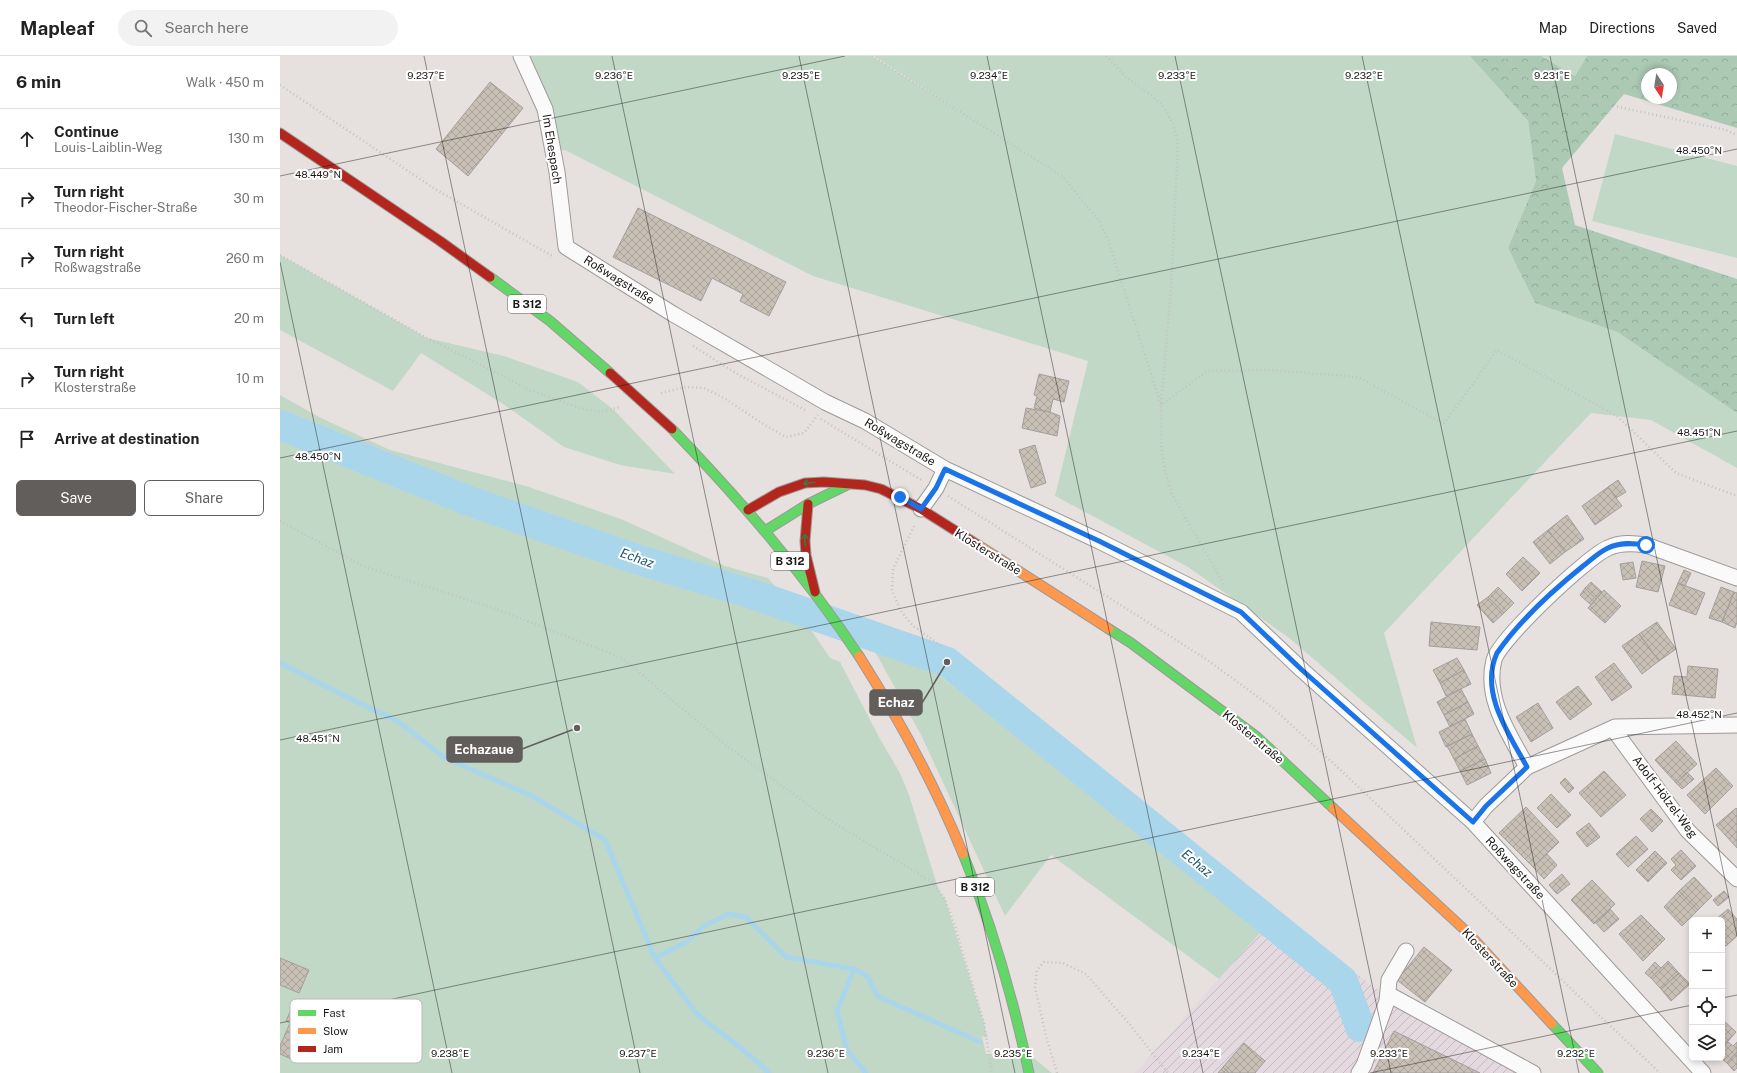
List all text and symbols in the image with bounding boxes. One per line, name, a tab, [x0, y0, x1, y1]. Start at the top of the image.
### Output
search box	[118, 10, 398, 46]
text: Mapleaf	[20, 17, 94, 39]
icon: search	[132, 17, 154, 39]
text: Search here	[164, 19, 249, 36]
text: Map	[1539, 20, 1567, 36]
text: Directions	[1589, 20, 1655, 36]
text: Saved	[1677, 20, 1717, 36]
north arrow	[1641, 68, 1677, 104]
text: 9.237°E	[407, 69, 445, 81]
text: 9.236°E	[595, 69, 633, 81]
text: 9.235°E	[782, 69, 820, 81]
text: 9.234°E	[970, 69, 1008, 81]
text: 9.233°E	[1158, 69, 1196, 81]
text: 9.232°E	[1345, 69, 1383, 81]
text: 9.231°E	[1534, 69, 1570, 81]
text: 6 min	[16, 72, 61, 92]
text: Walk · 450 m	[186, 75, 264, 90]
street label: Im Ehespach	[540, 113, 564, 185]
text: Continue	[54, 123, 119, 140]
icon: ahead	[16, 128, 38, 150]
text: 130 m	[228, 131, 264, 146]
text: Louis-Laiblin-Weg	[54, 140, 163, 155]
text: 48.450°N	[1676, 144, 1722, 156]
text: 48.449°N	[295, 168, 341, 180]
text: Turn right	[54, 183, 124, 200]
icon: right	[16, 188, 38, 210]
text: 30 m	[234, 191, 264, 206]
text: Theodor-Fischer-Straße	[54, 200, 197, 215]
text: Turn right	[54, 243, 124, 260]
icon: right	[16, 248, 38, 270]
text: 260 m	[226, 251, 264, 266]
street label: Roßwagstraße	[581, 253, 657, 307]
text: Roßwagstraße	[54, 260, 141, 275]
road number: B 312	[508, 295, 546, 313]
icon: left	[16, 308, 38, 330]
text: Turn left	[54, 310, 115, 327]
text: 20 m	[234, 311, 264, 326]
text: Turn right	[54, 363, 124, 380]
icon: right	[16, 368, 38, 390]
text: 10 m	[236, 371, 264, 386]
text: Klosterstraße	[54, 380, 136, 395]
street label: Roßwagstraße	[862, 415, 938, 469]
text: 48.451°N	[1677, 426, 1721, 438]
icon: arrive	[16, 428, 38, 450]
text: Arrive at destination	[54, 430, 199, 447]
text: 48.450°N	[295, 450, 341, 462]
one-way arrow	[803, 479, 816, 487]
button: Save	[16, 480, 136, 516]
button: Share	[144, 480, 264, 516]
route end	[891, 488, 909, 506]
street label: Klosterstraße	[952, 526, 1024, 578]
one-way arrow	[801, 534, 809, 547]
route start	[1637, 536, 1655, 554]
water label: Echaz	[618, 545, 656, 571]
road number: B 312	[771, 552, 809, 570]
callout: Echaz	[870, 690, 922, 715]
text: Echaz	[878, 695, 915, 710]
street label: Klosterstraße	[1219, 707, 1287, 767]
text: 48.452°N	[1676, 708, 1722, 720]
text: 48.451°N	[296, 732, 340, 744]
callout: Echazaue	[447, 737, 522, 762]
text: Echazaue	[454, 742, 514, 757]
street label: Adolf-Hölzel-Weg	[1630, 753, 1700, 841]
street label: Roßwagstraße	[1482, 834, 1548, 902]
water label: Echaz	[1179, 846, 1215, 880]
road number: B 312	[956, 878, 994, 896]
map controls	[1689, 917, 1725, 1061]
button: +	[1689, 917, 1725, 953]
street label: Klosterstraße	[1459, 926, 1521, 991]
button: −	[1689, 953, 1725, 989]
button: locate	[1689, 989, 1725, 1025]
legend	[290, 999, 422, 1063]
text: Fast	[323, 1007, 345, 1019]
text: Slow	[323, 1025, 349, 1037]
button: layers	[1689, 1025, 1725, 1061]
text: Jam	[323, 1043, 343, 1055]
text: 9.238°E	[431, 1047, 469, 1059]
text: 9.237°E	[619, 1047, 657, 1059]
text: 9.236°E	[807, 1047, 845, 1059]
text: 9.235°E	[994, 1047, 1032, 1059]
text: 9.234°E	[1182, 1047, 1220, 1059]
text: 9.233°E	[1370, 1047, 1408, 1059]
text: 9.232°E	[1557, 1047, 1595, 1059]

